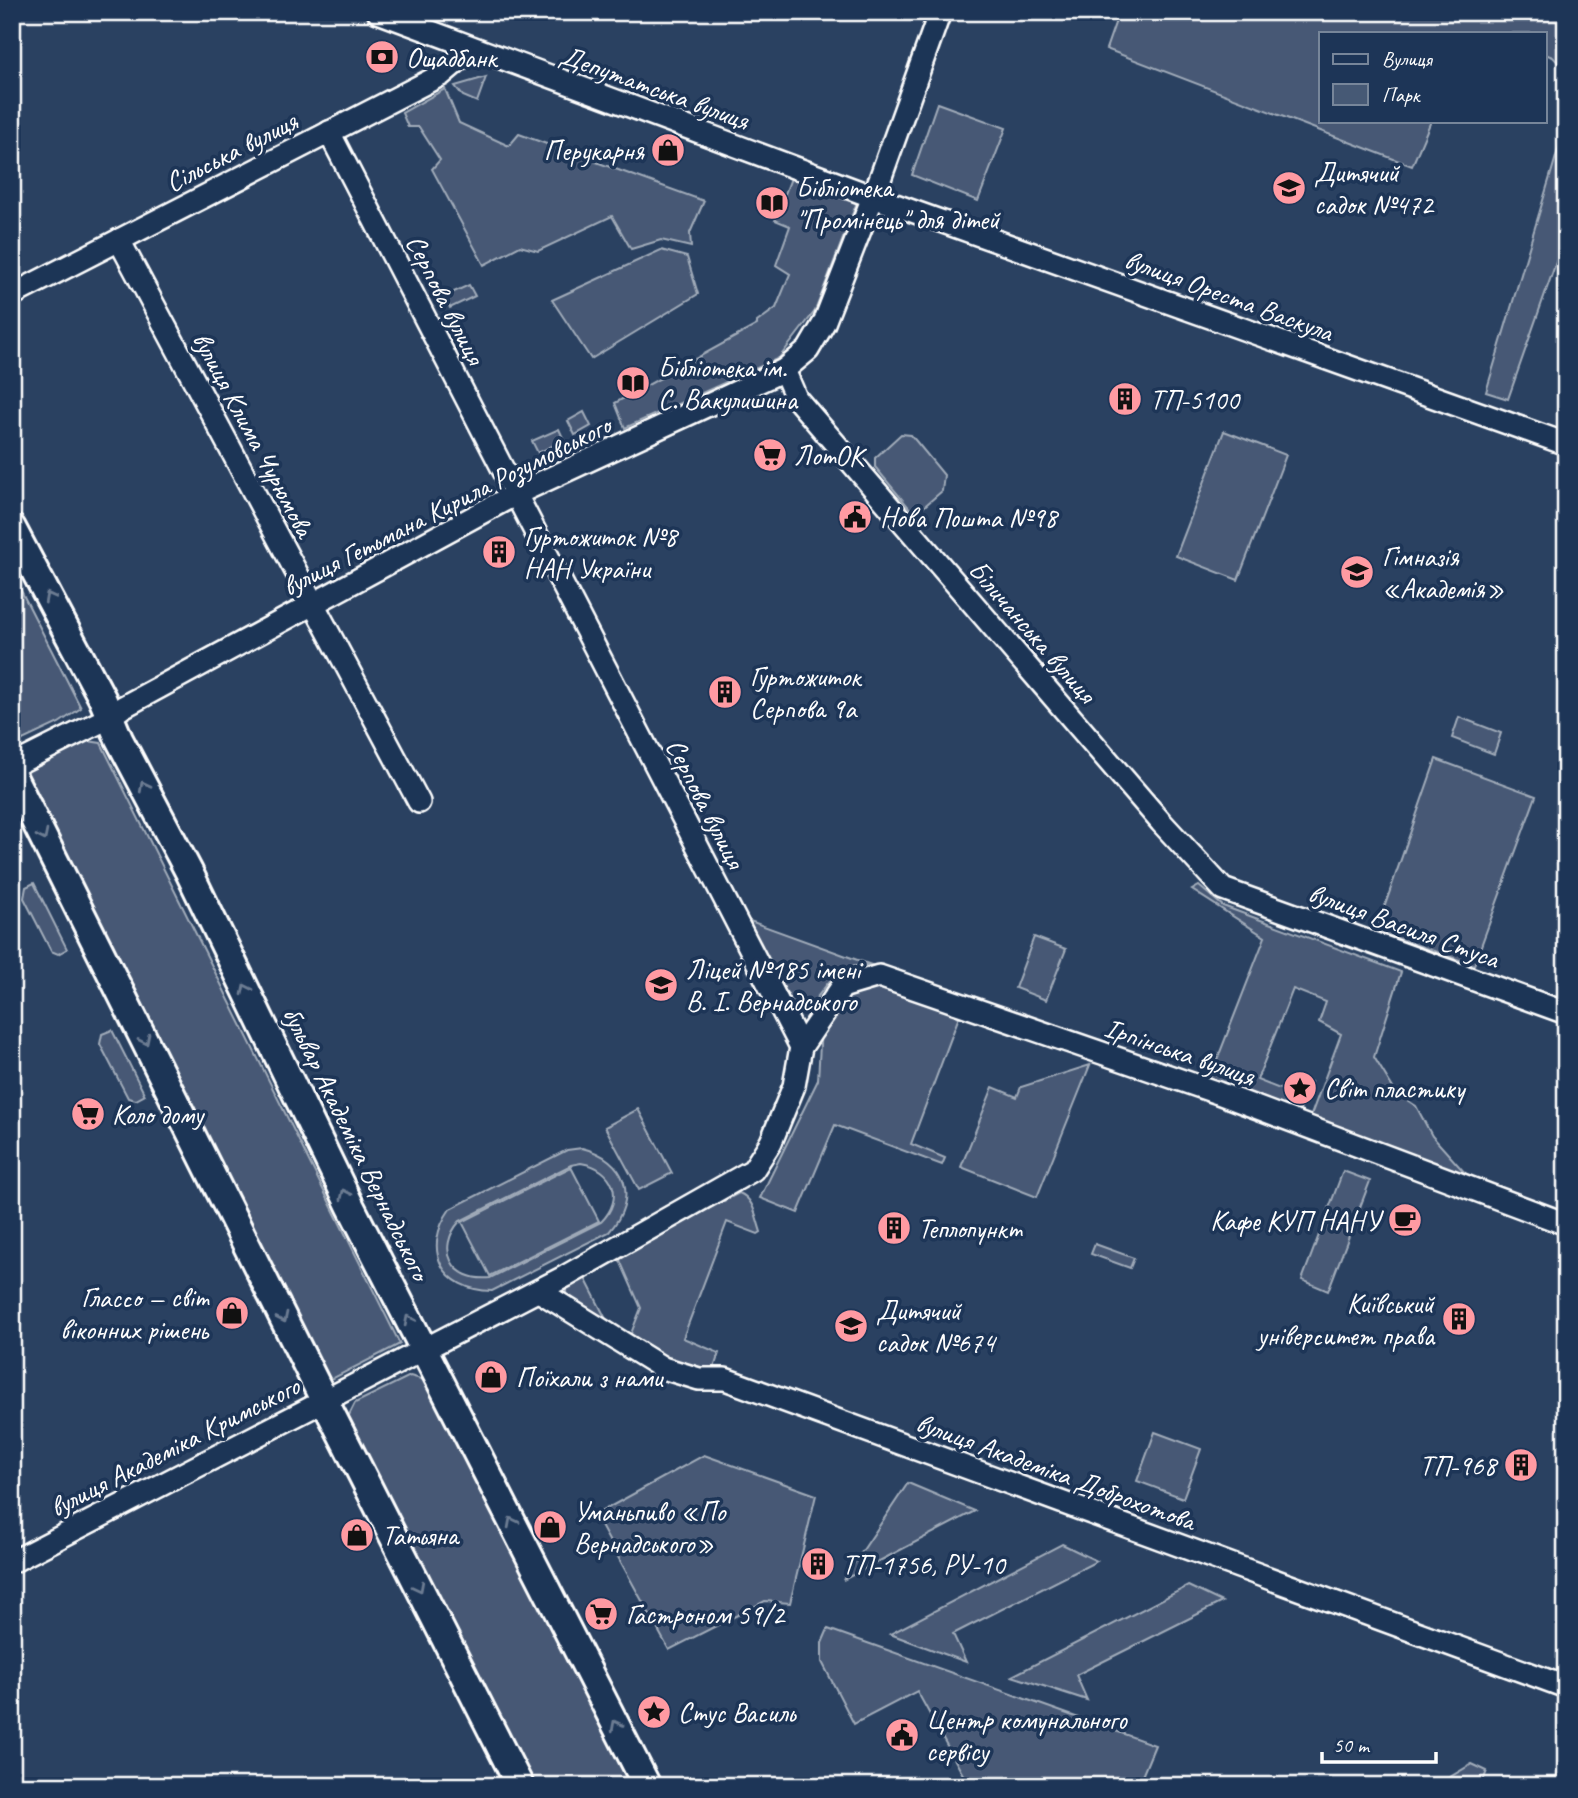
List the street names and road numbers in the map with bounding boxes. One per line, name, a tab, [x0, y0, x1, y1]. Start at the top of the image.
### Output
street label: Депутатська вулиця	[556, 37, 755, 138]
street label: Сільська вулиця	[159, 103, 304, 200]
street label: Серпова вулиця	[398, 229, 494, 372]
street label: вулиця Ореста Васкула	[1120, 242, 1339, 350]
street label: вулиця Клима Чурюмова	[185, 326, 324, 545]
street label: вулиця Гетьмана Кирила Розумовського	[276, 406, 620, 605]
street label: Біличанська вулиця	[961, 553, 1106, 712]
street label: Серпова вулиця	[658, 733, 754, 876]
street label: вулиця Василя Стуса	[1304, 875, 1506, 977]
street label: бульвар Академіка Вернадського	[275, 1001, 439, 1289]
street label: Ірпінська вулиця	[1100, 1009, 1260, 1094]
street label: вулиця Академіка Кримського	[43, 1367, 307, 1525]
street label: вулиця Академіка Доброхотова	[912, 1405, 1202, 1539]

